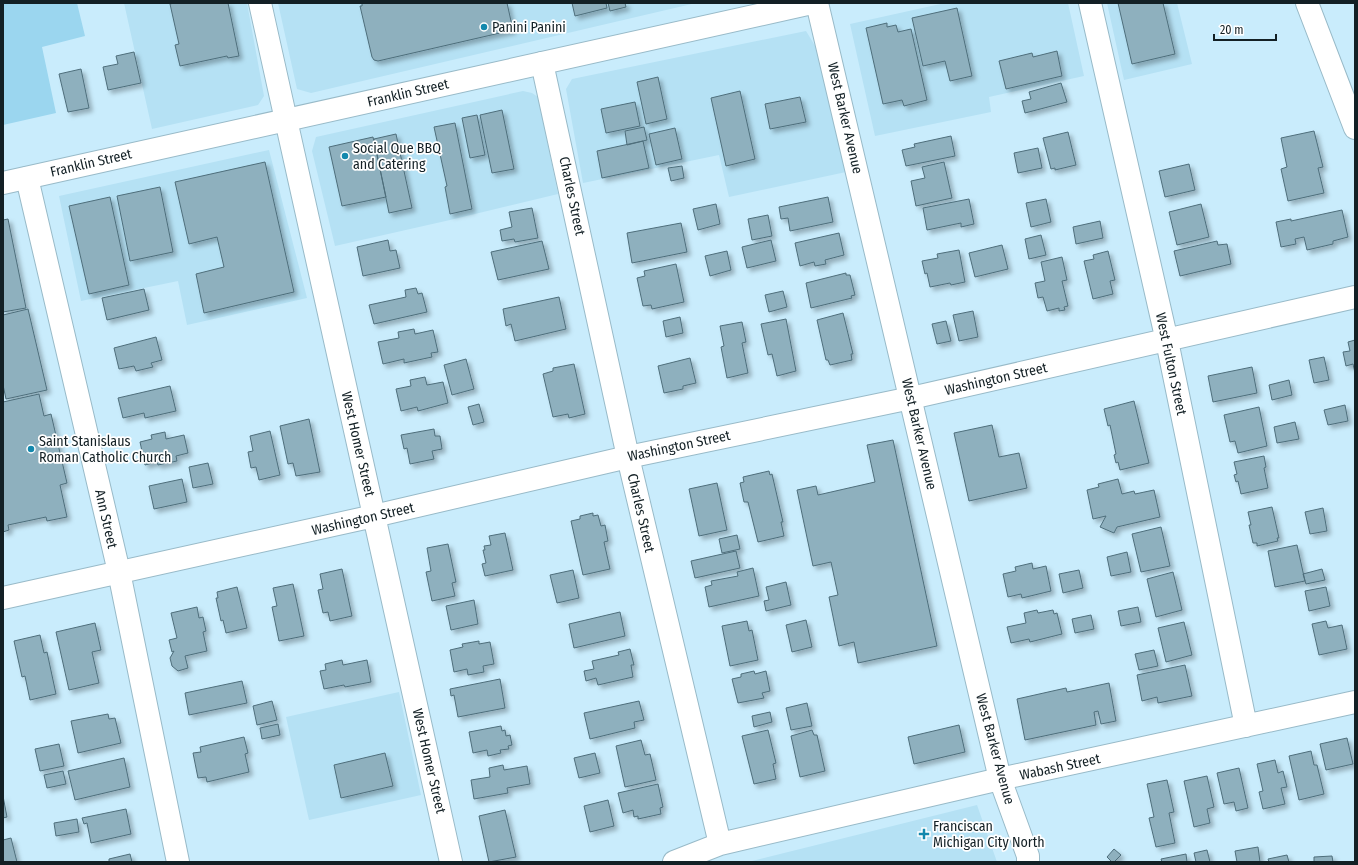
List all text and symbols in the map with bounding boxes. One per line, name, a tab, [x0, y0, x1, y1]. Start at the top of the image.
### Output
scale bar	[1214, 16, 1276, 42]
place label: Panini Panini	[492, 19, 566, 36]
marker: Panini Panini	[479, 22, 489, 32]
text: 20 m	[1220, 23, 1244, 37]
street label: West Barker Avenue	[824, 61, 866, 176]
street label: Franklin Street	[366, 75, 451, 111]
place label: Social Que BBQ and Catering	[353, 140, 441, 173]
street label: Franklin Street	[49, 145, 134, 181]
marker: Social Que BBQ and Catering	[340, 151, 350, 161]
street label: Charles Street	[555, 155, 589, 237]
street label: West Fulton Street	[1152, 311, 1190, 417]
street label: Washington Street	[943, 359, 1049, 399]
street label: West Barker Avenue	[898, 377, 940, 492]
street label: West Homer Street	[338, 390, 378, 499]
street label: Washington Street	[626, 427, 732, 465]
place label: Saint Stanislaus Roman Catholic Church	[39, 433, 171, 466]
marker: Saint Stanislaus Roman Catholic Church	[26, 444, 36, 454]
street label: Charles Street	[624, 472, 658, 554]
street label: Ann Street	[91, 488, 121, 550]
street label: Washington Street	[310, 499, 416, 539]
street label: West Barker Avenue	[972, 692, 1018, 806]
street label: West Homer Street	[409, 707, 449, 816]
street label: Wabash Street	[1018, 750, 1102, 784]
place label: Franciscan Michigan City North	[933, 818, 1045, 851]
marker: Franciscan Michigan City North	[918, 828, 930, 840]

